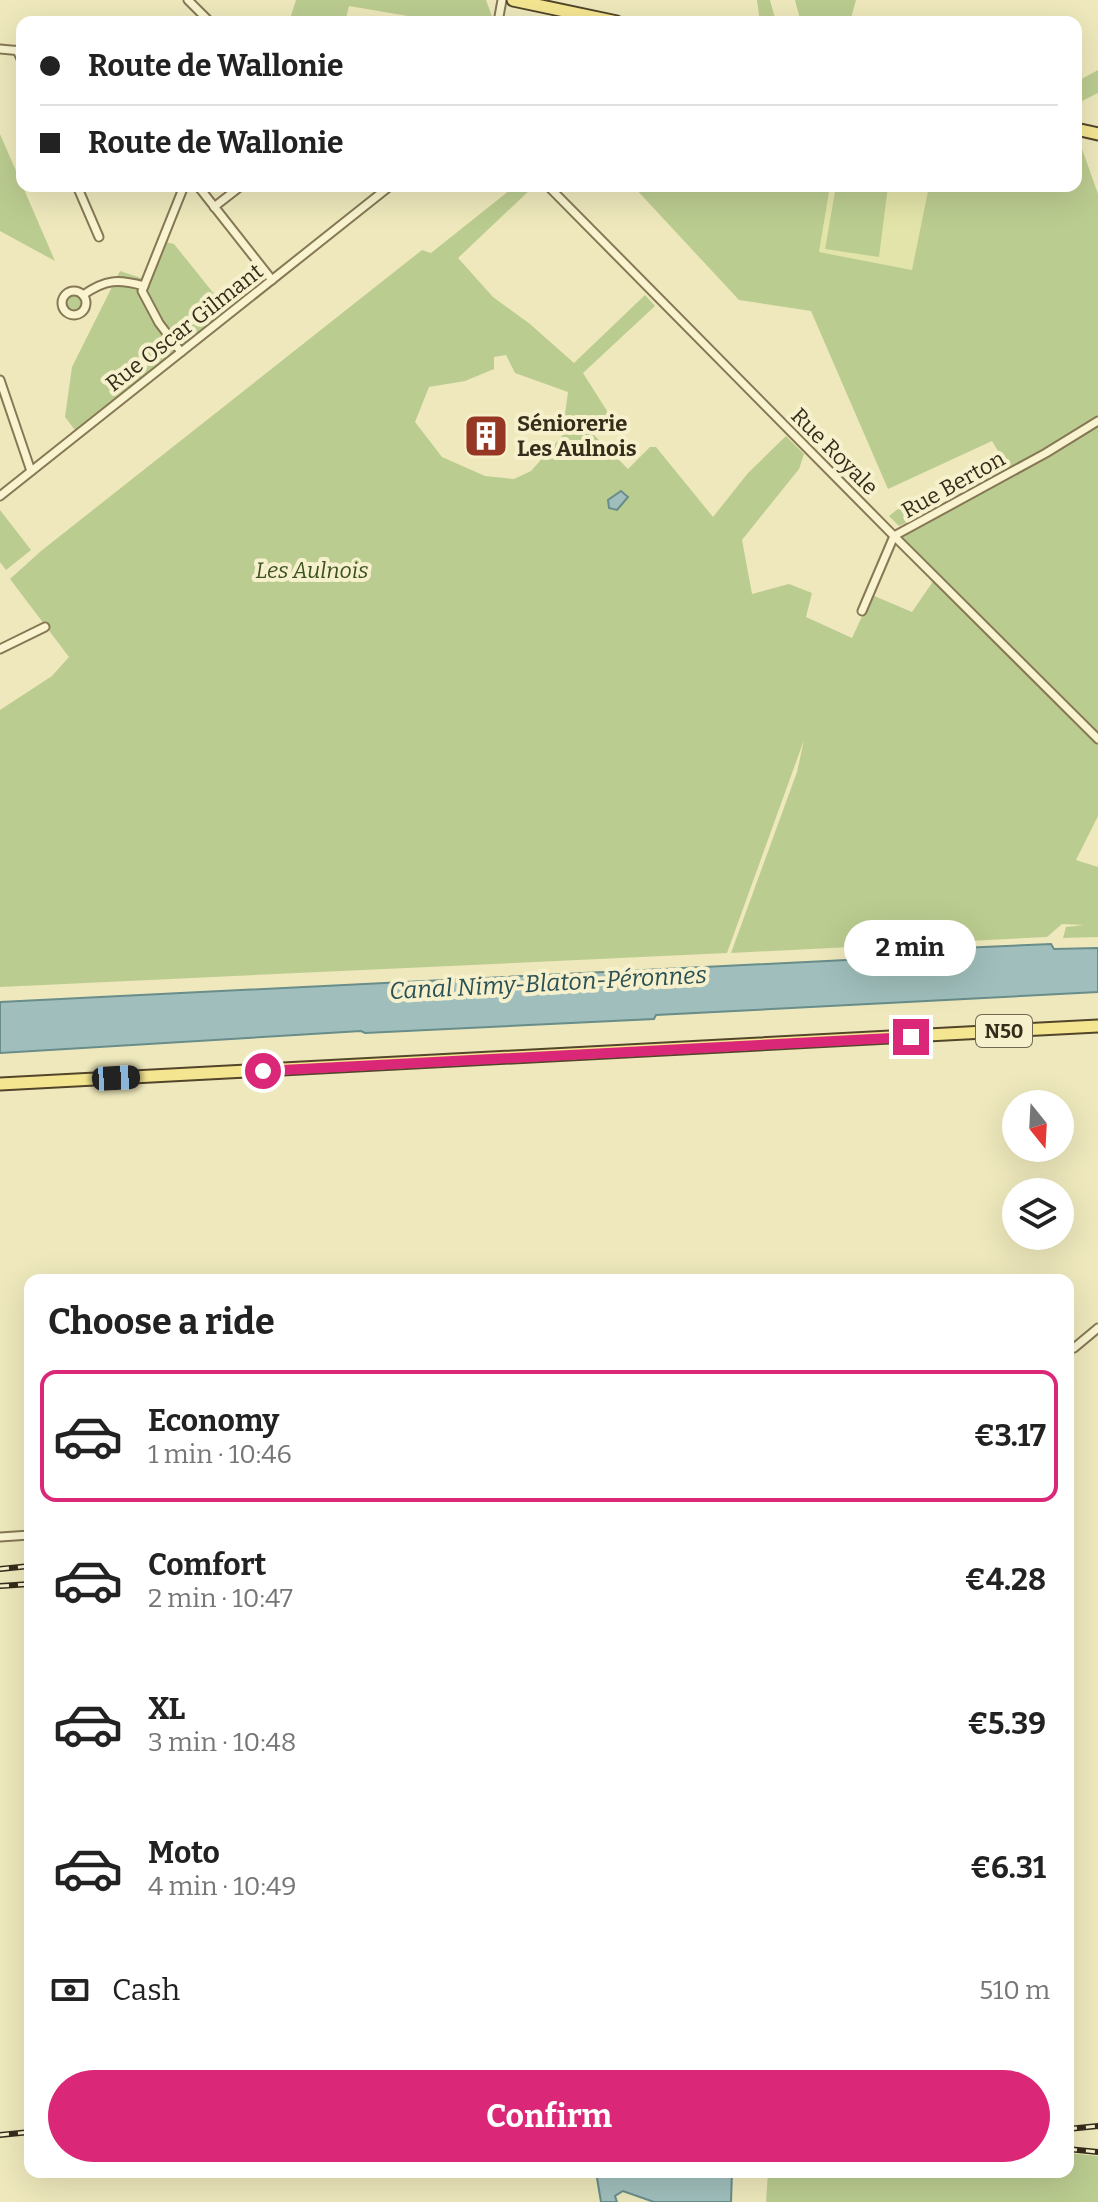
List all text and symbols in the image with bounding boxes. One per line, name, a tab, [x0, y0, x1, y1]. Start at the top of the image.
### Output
text: Route de Wallonie	[88, 48, 344, 84]
text: Route de Wallonie	[88, 125, 344, 161]
street label: Rue Oscar Gilmant	[100, 258, 268, 397]
street label: Rue Royale	[786, 402, 884, 500]
place label: Séniorerie Les Aulnois	[517, 410, 637, 462]
building icon: Séniorerie Les Aulnois	[462, 412, 510, 460]
street label: Rue Berton	[897, 445, 1010, 524]
park label: Les Aulnois	[256, 557, 368, 584]
callout: 2 min	[845, 921, 977, 977]
text: 2 min	[875, 932, 945, 963]
water label: Canal Nimy-Blaton-Péronnes	[389, 961, 707, 1005]
road number: N50	[976, 1015, 1032, 1047]
route end	[893, 1019, 929, 1055]
route start	[245, 1053, 281, 1089]
car	[91, 1065, 141, 1091]
north arrow	[1002, 1090, 1074, 1162]
map controls	[1002, 1090, 1074, 1250]
button: layers	[1002, 1178, 1074, 1250]
text: Choose a ride	[48, 1300, 275, 1344]
icon: car	[52, 1400, 124, 1472]
text: Economy	[148, 1403, 279, 1439]
text: €3.17	[974, 1418, 1046, 1454]
text: 1 min · 10:46	[148, 1439, 292, 1470]
icon: car	[52, 1544, 124, 1616]
text: Comfort	[148, 1547, 266, 1583]
text: €4.28	[965, 1562, 1046, 1598]
text: 2 min · 10:47	[148, 1583, 293, 1614]
icon: car	[52, 1688, 124, 1760]
text: XL	[148, 1691, 185, 1727]
text: €5.39	[967, 1706, 1046, 1742]
text: 3 min · 10:48	[148, 1727, 296, 1758]
icon: car	[52, 1832, 124, 1904]
text: Moto	[148, 1835, 220, 1871]
text: €6.31	[970, 1850, 1046, 1886]
text: 4 min · 10:49	[148, 1871, 296, 1902]
icon: cash	[48, 1968, 92, 2012]
text: Cash	[112, 1972, 180, 2008]
text: 510 m	[979, 1975, 1050, 2006]
button: Confirm	[48, 2070, 1050, 2162]

